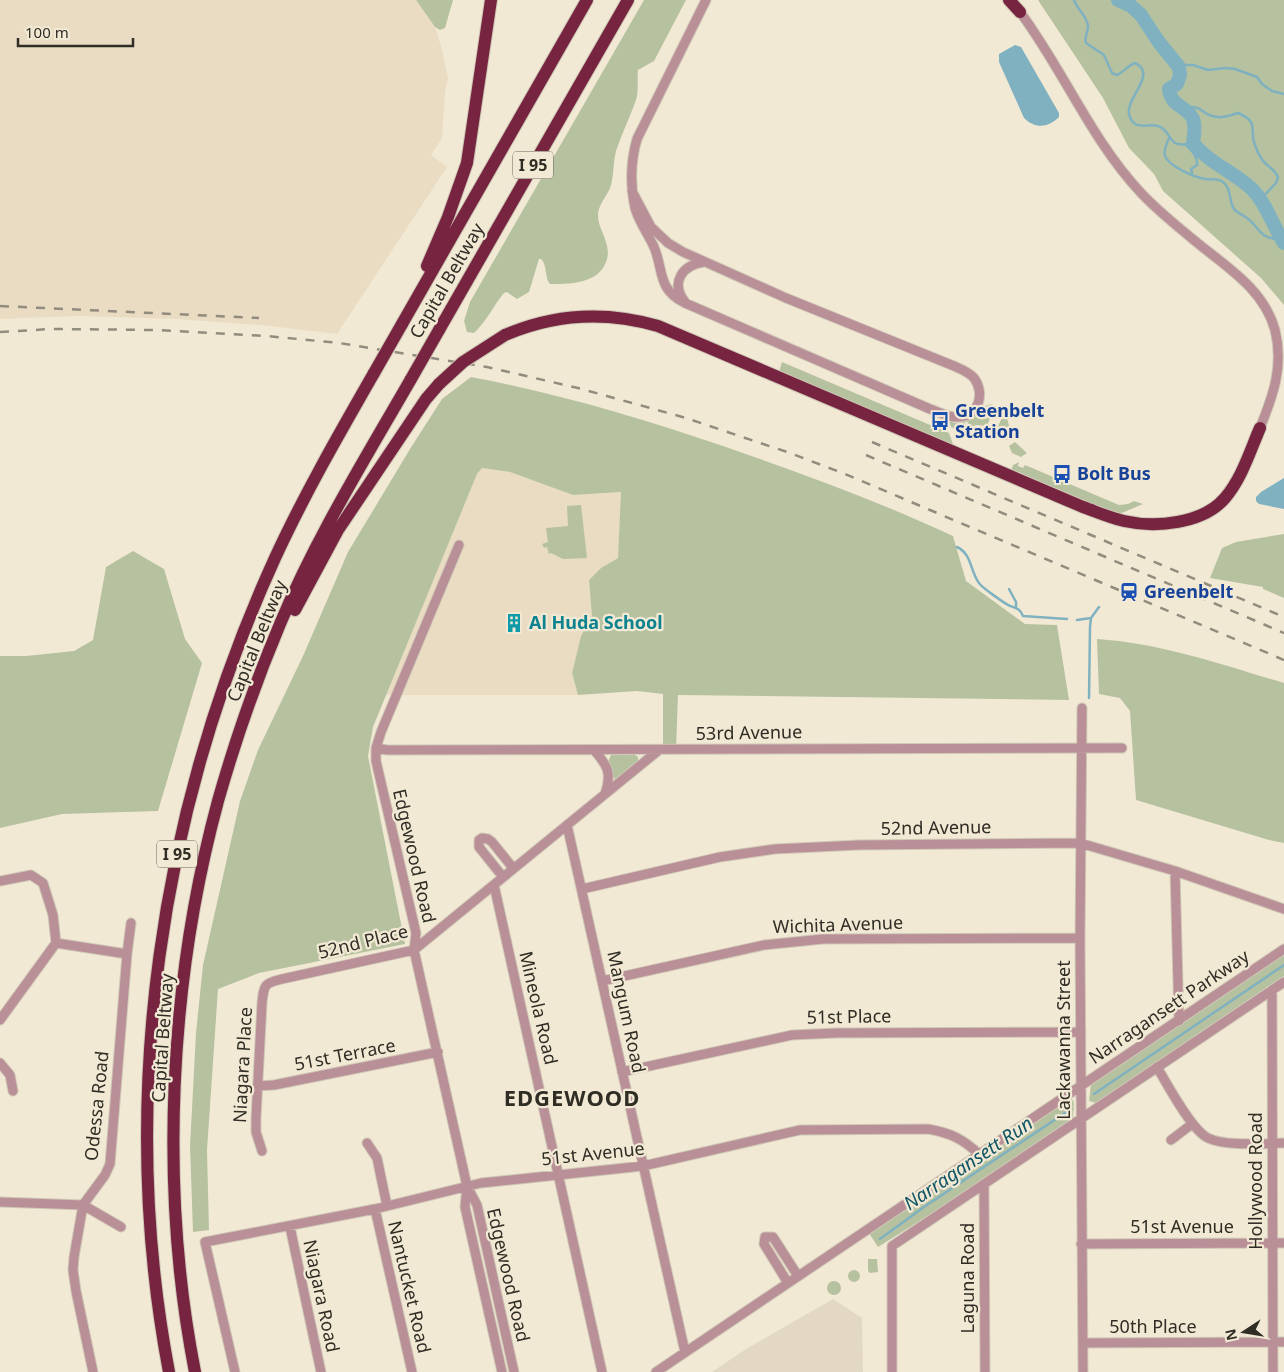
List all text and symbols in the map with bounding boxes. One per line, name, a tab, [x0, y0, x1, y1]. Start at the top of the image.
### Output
scale bar	[18, 15, 132, 47]
text: 100 m	[25, 22, 69, 42]
road number: I 95	[513, 152, 553, 178]
street label: Capital Beltway	[403, 218, 489, 343]
place label: Greenbelt Station	[955, 398, 1044, 443]
bus stop icon: Greenbelt Station	[929, 410, 951, 432]
place label: Bolt Bus	[1077, 461, 1151, 485]
bus stop icon: Bolt Bus	[1051, 463, 1073, 485]
street label: Capital Beltway	[221, 575, 292, 705]
place label: Greenbelt	[1144, 579, 1233, 603]
station icon: Greenbelt	[1118, 581, 1140, 603]
place label: Al Huda School	[529, 610, 663, 634]
building icon: Al Huda School	[503, 612, 525, 634]
street label: 53rd Avenue	[695, 719, 802, 745]
street label: Edgewood Road	[388, 786, 442, 925]
street label: 52nd Avenue	[880, 814, 992, 840]
road number: I 95	[157, 841, 197, 868]
street label: Wichita Avenue	[772, 910, 903, 938]
street label: 52nd Place	[315, 918, 410, 964]
street label: Narragansett Parkway	[1084, 943, 1254, 1069]
street label: Mangum Road	[602, 948, 652, 1075]
street label: Mineola Road	[514, 949, 564, 1067]
street label: Lackawanna Street	[1051, 960, 1075, 1120]
street label: Capital Beltway	[146, 972, 179, 1103]
street label: 51st Place	[806, 1003, 892, 1029]
street label: Niagara Place	[227, 1006, 257, 1123]
street label: 51st Terrace	[292, 1032, 398, 1076]
street label: Odessa Road	[78, 1050, 114, 1162]
district label: EDGEWOOD	[504, 1082, 640, 1112]
water label: Narragansett Run	[898, 1110, 1038, 1216]
street label: Hollywood Road	[1243, 1112, 1267, 1250]
street label: 51st Avenue	[540, 1136, 646, 1170]
street label: Edgewood Road	[482, 1205, 536, 1344]
street label: 51st Avenue	[1130, 1214, 1234, 1238]
street label: Nantucket Road	[383, 1218, 437, 1355]
street label: Laguna Road	[955, 1223, 979, 1333]
street label: Niagara Road	[298, 1237, 346, 1354]
north arrow	[1219, 1307, 1269, 1357]
street label: 50th Place	[1109, 1314, 1197, 1338]
text: N	[1220, 1327, 1241, 1342]

